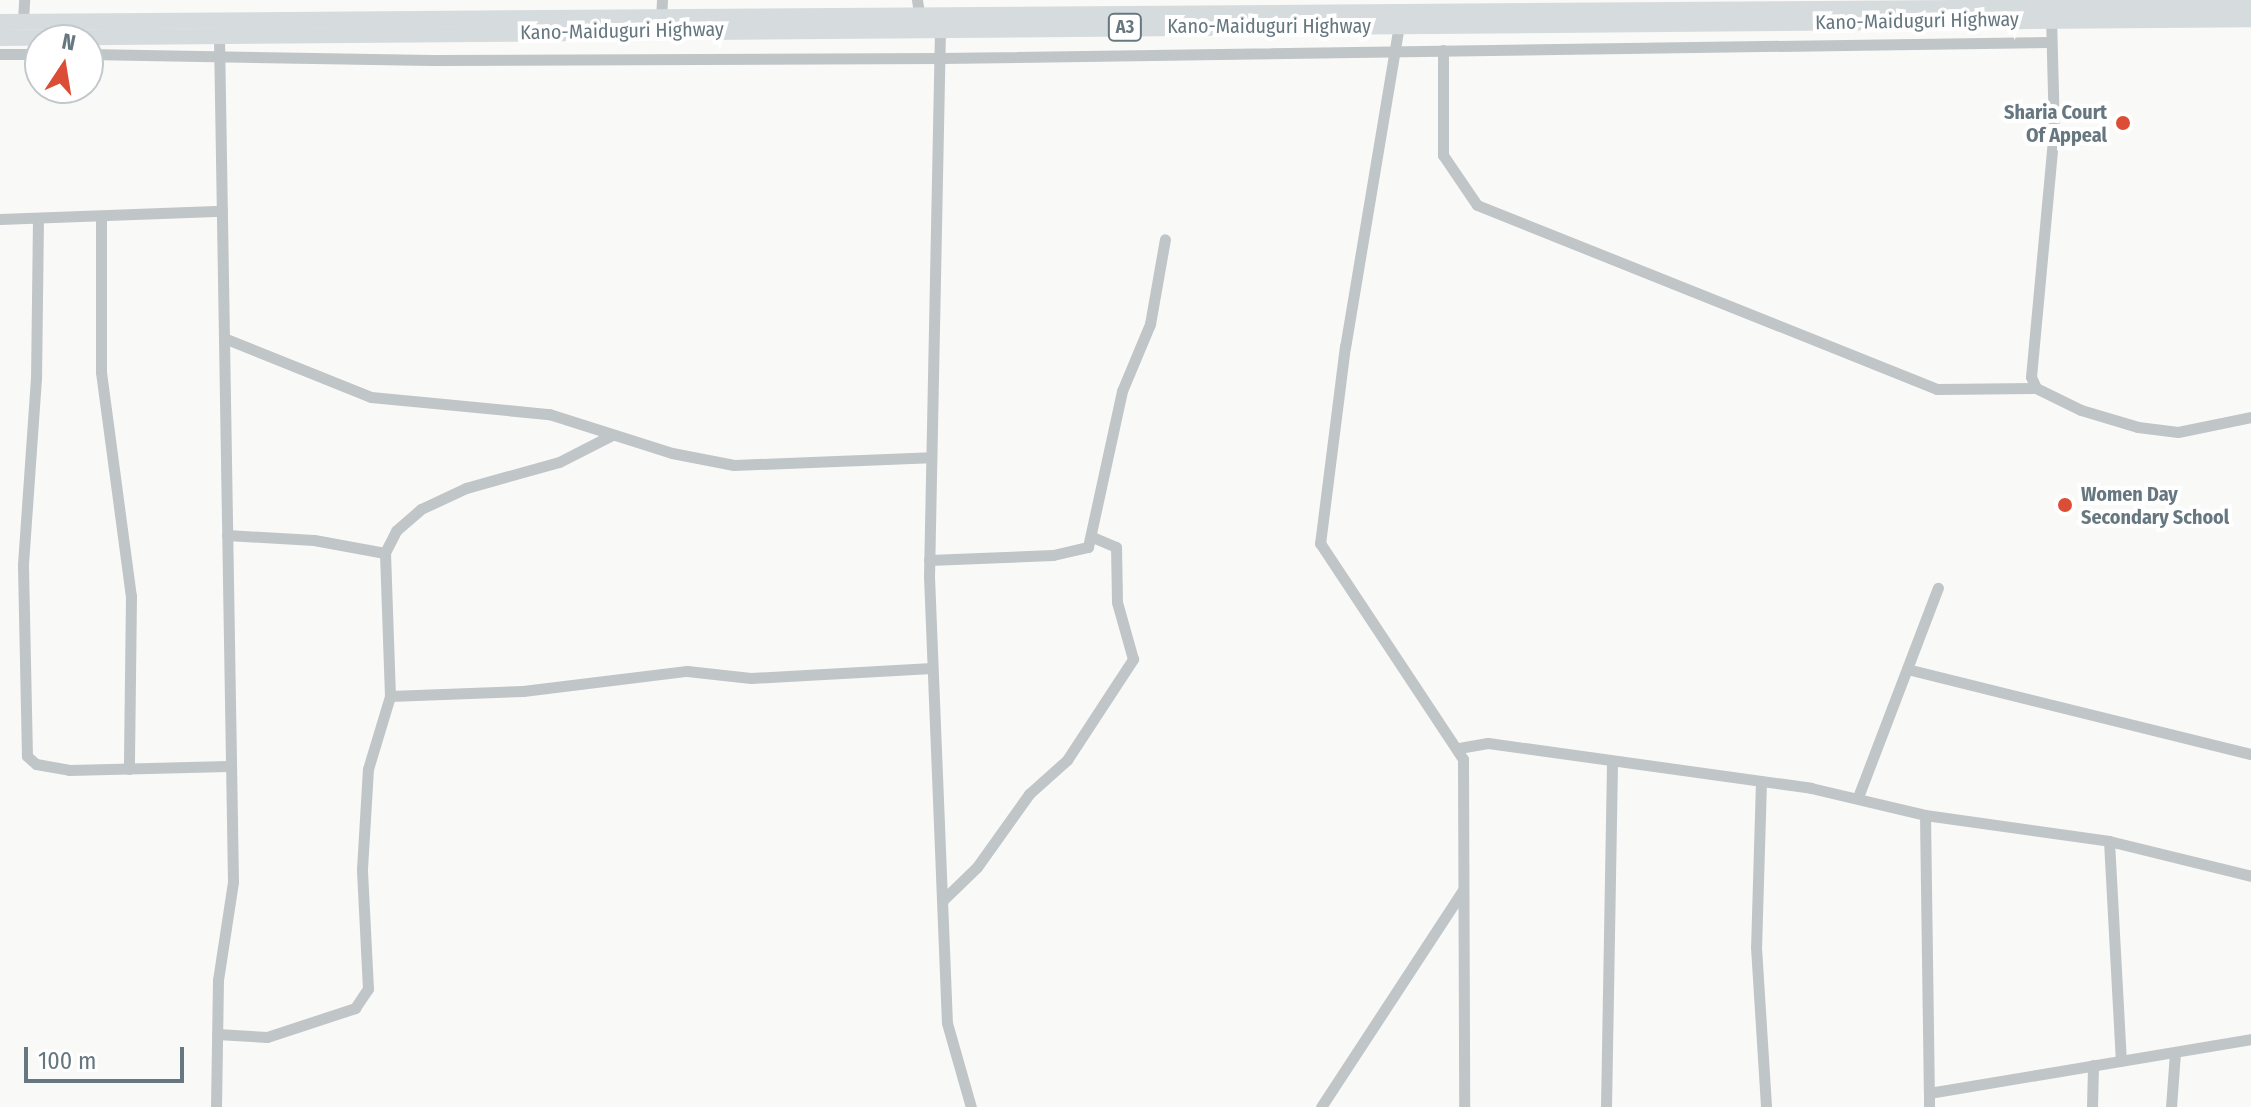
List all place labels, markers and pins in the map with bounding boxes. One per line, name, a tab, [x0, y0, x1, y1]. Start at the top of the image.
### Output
place label: Sharia Court Of Appeal	[2004, 100, 2107, 147]
marker: Sharia Court Of Appeal	[2114, 114, 2132, 132]
place label: Women Day Secondary School	[2081, 482, 2229, 529]
marker: Women Day Secondary School	[2056, 496, 2074, 514]

